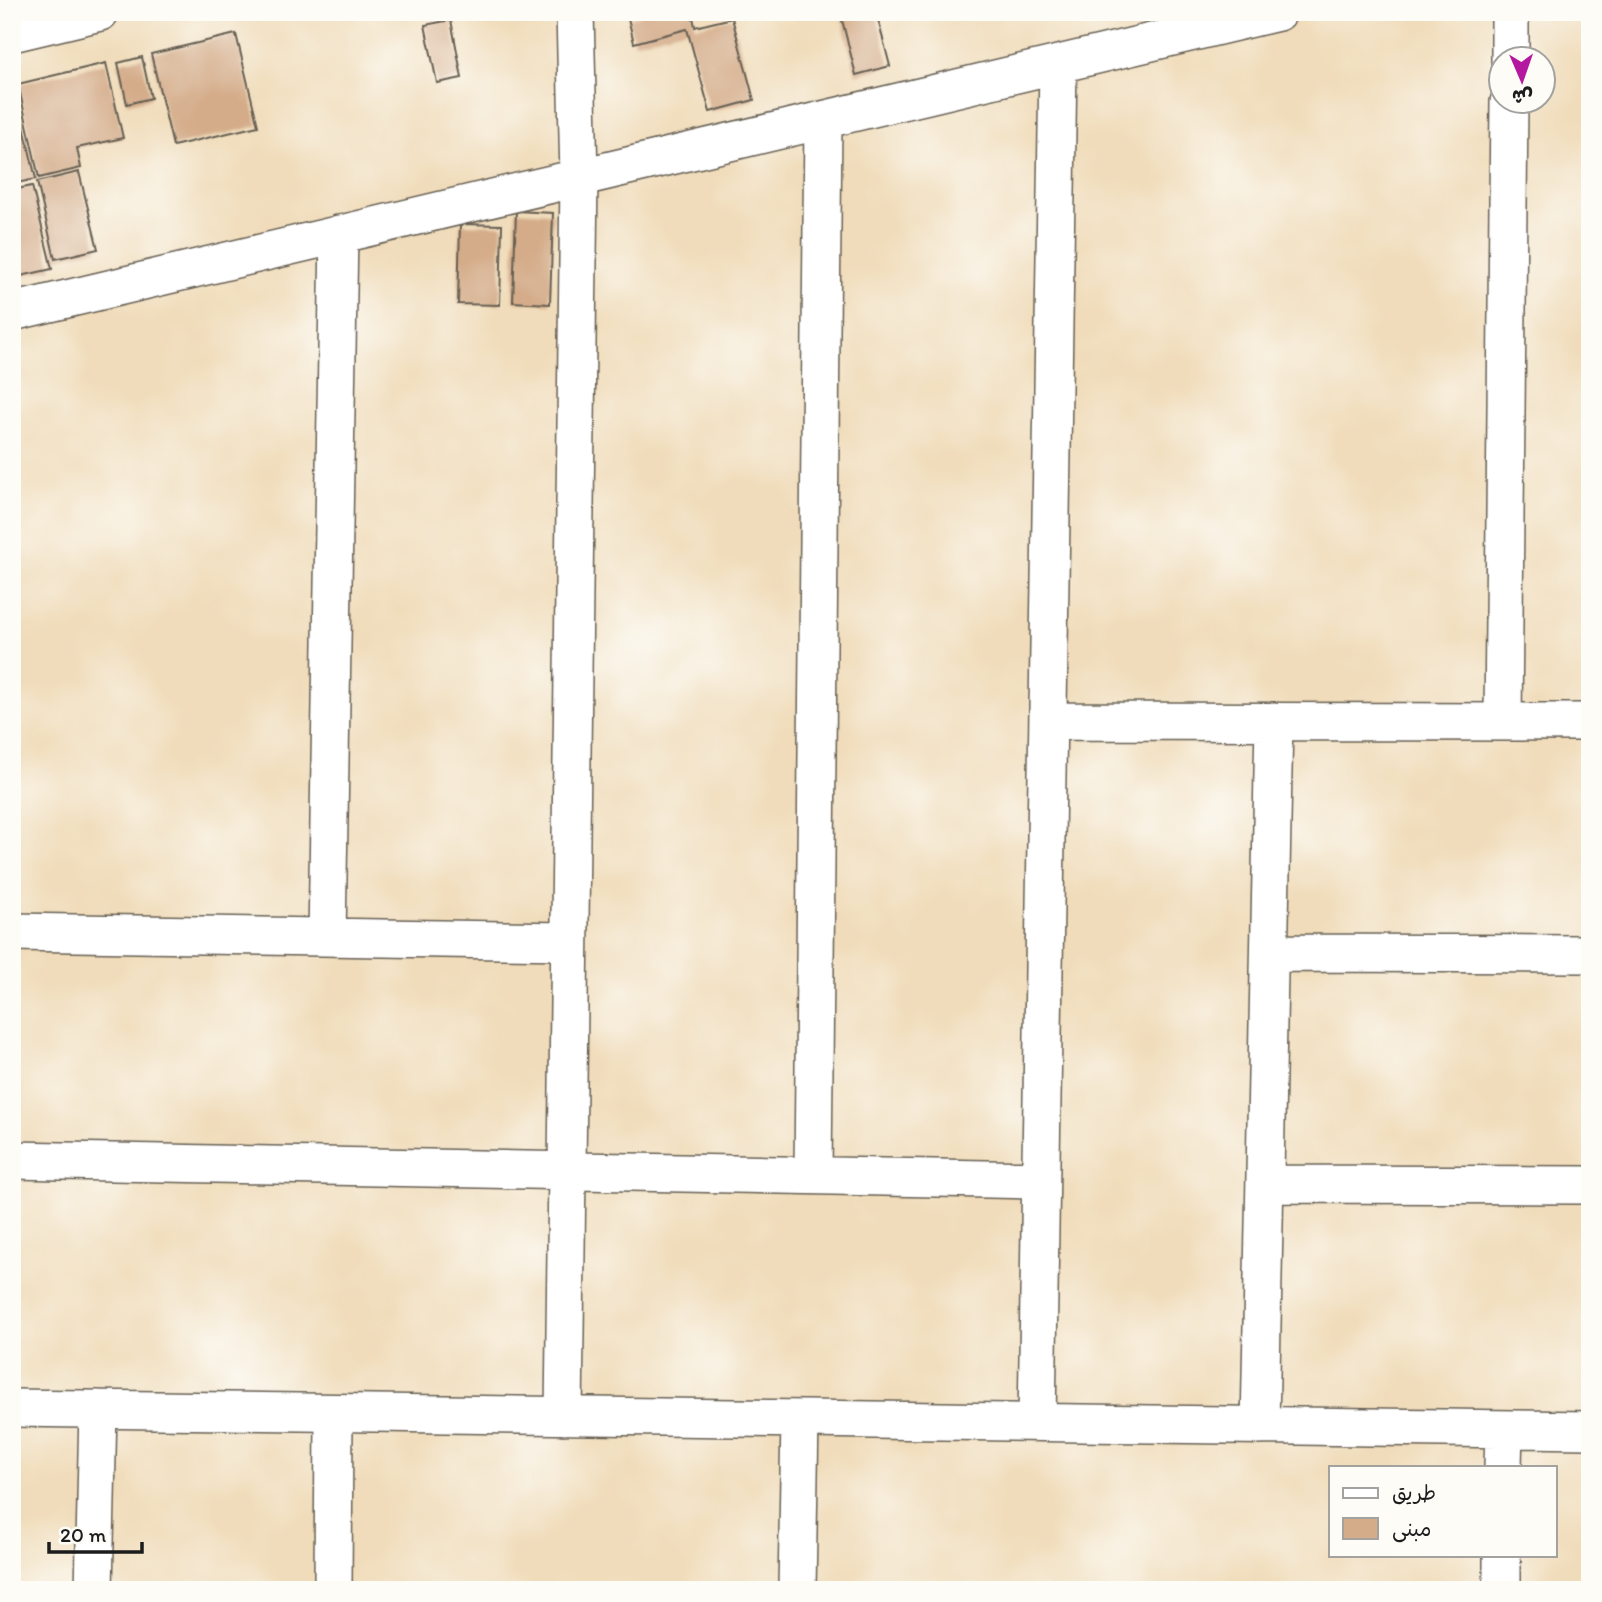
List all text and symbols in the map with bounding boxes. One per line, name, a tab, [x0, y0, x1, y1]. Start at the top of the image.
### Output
north arrow	[1486, 46, 1556, 116]
text: ش	[1512, 85, 1533, 108]
legend	[1329, 1466, 1556, 1556]
text: طريق	[1392, 1480, 1436, 1505]
scale bar	[49, 1511, 142, 1555]
text: مبنى	[1392, 1516, 1431, 1543]
text: 20 m	[60, 1522, 107, 1547]

